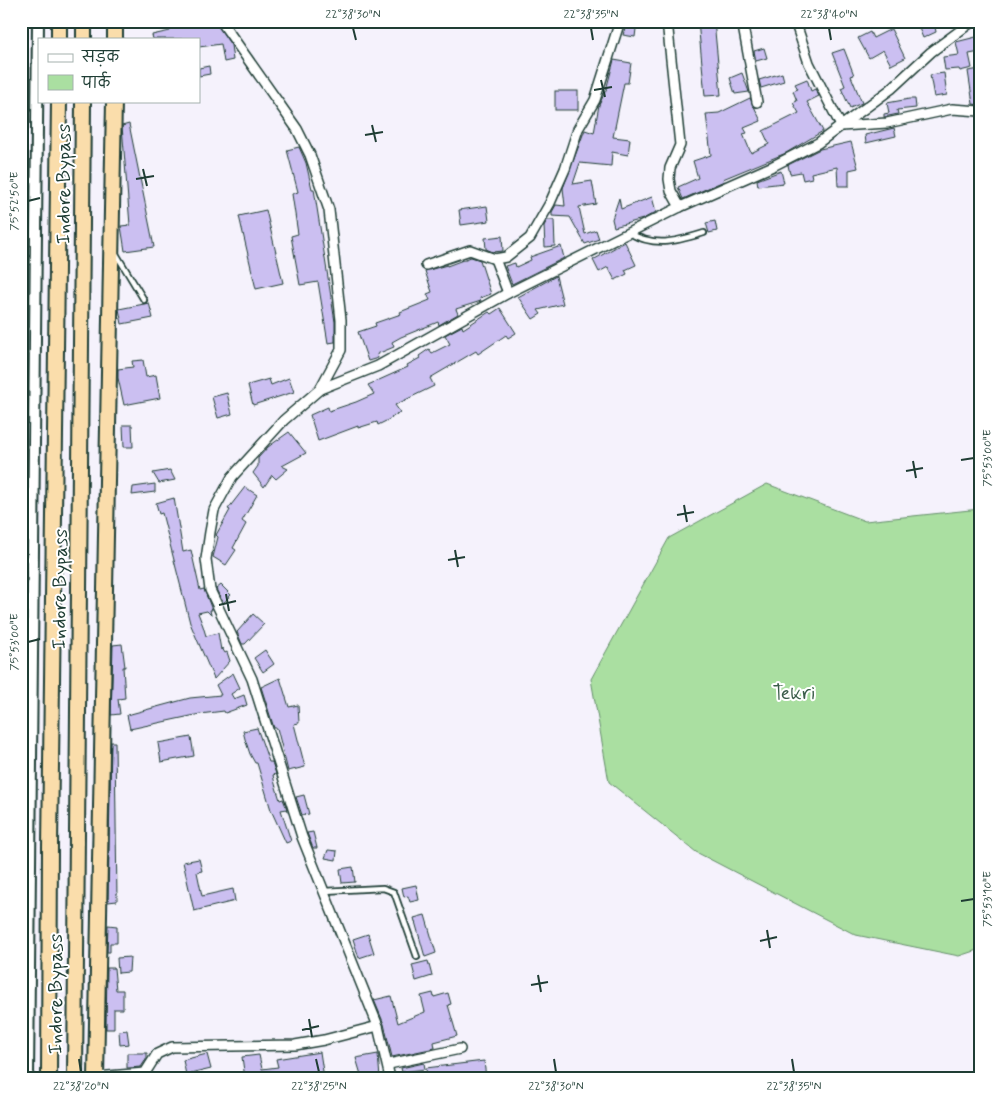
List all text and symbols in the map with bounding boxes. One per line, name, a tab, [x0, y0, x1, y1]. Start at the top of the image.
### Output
text: 22°38'30"N	[325, 7, 381, 23]
text: 22°38'35"N	[564, 7, 619, 23]
text: 22°38'40"N	[800, 7, 858, 23]
legend	[38, 38, 200, 102]
text: सड़क	[81, 48, 120, 68]
text: पार्क	[81, 71, 112, 94]
street label: Indore Bypass	[51, 124, 78, 244]
text: 75°52'50"E	[7, 171, 23, 231]
text: 75°53'00"E	[980, 429, 996, 487]
street label: Indore Bypass	[46, 528, 75, 650]
text: 75°53'00"E	[7, 613, 23, 671]
park label: Tekri	[772, 680, 816, 707]
text: 75°53'10"E	[980, 871, 996, 927]
street label: Indore Bypass	[43, 934, 70, 1054]
text: 22°38'20"N	[53, 1079, 109, 1095]
text: 22°38'25"N	[291, 1079, 347, 1095]
text: 22°38'30"N	[528, 1079, 584, 1095]
text: 22°38'35"N	[767, 1079, 822, 1095]

